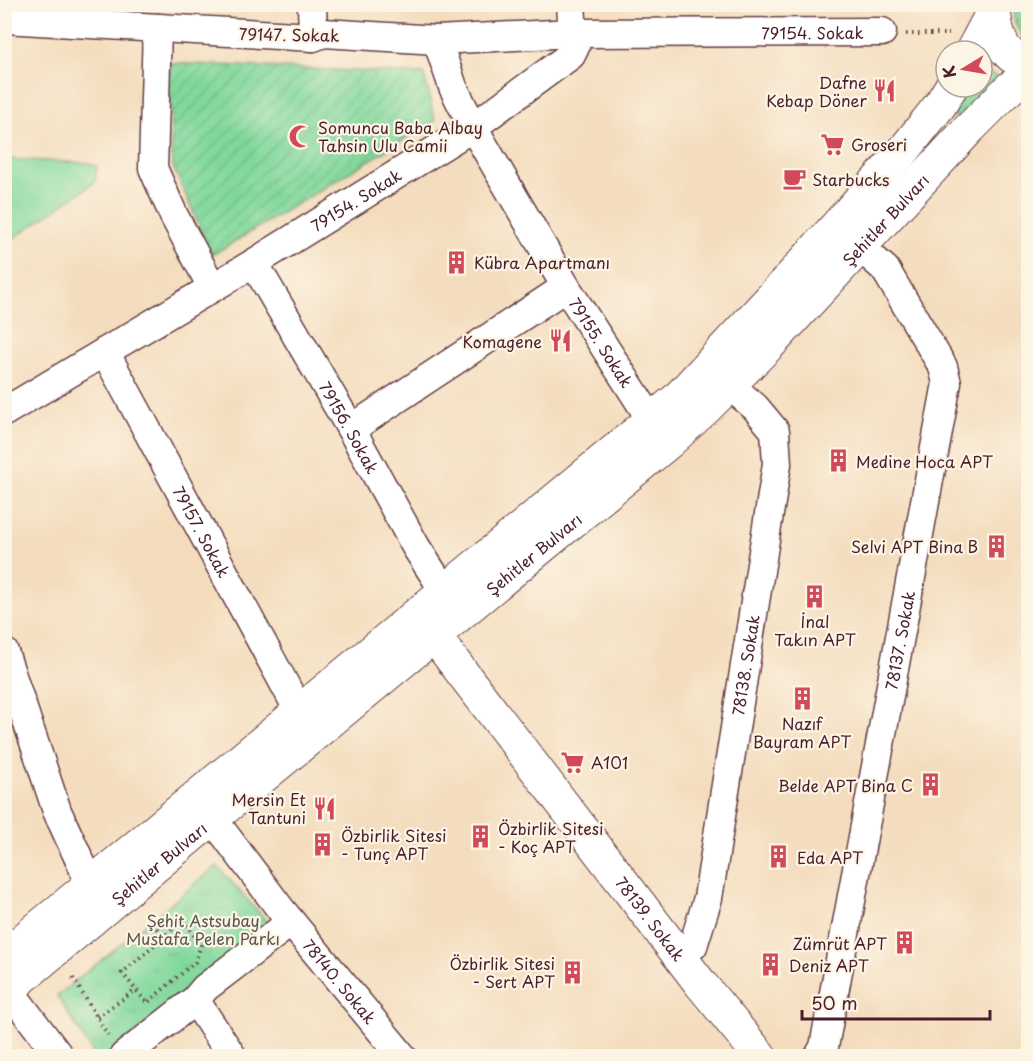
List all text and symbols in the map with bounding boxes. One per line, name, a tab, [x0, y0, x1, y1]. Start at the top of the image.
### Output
street label: 79154. Sokak	[761, 20, 864, 44]
street label: 79147. Sokak	[239, 21, 339, 47]
north arrow	[934, 39, 994, 99]
text: K	[935, 64, 961, 80]
place label: Dafne Kebap Döner	[766, 70, 868, 112]
restaurant icon: Dafne Kebap Döner	[872, 78, 898, 104]
place label: Somuncu Baba Albay Tahsin Ulu Camii	[318, 115, 483, 157]
mosque icon: Somuncu Baba Albay Tahsin Ulu Camii	[287, 123, 313, 149]
supermarket icon: Groseri	[820, 131, 846, 157]
place label: Groseri	[851, 132, 907, 156]
street label: 79154. Sokak	[306, 162, 406, 237]
cafe icon: Starbucks	[781, 166, 807, 192]
place label: Starbucks	[812, 167, 890, 191]
street label: Şehitler Bulvarı	[836, 168, 934, 271]
building icon: Kübra Apartmanı	[443, 249, 469, 275]
place label: Kübra Apartmanı	[474, 250, 610, 274]
street label: 79155. Sokak	[564, 292, 639, 392]
restaurant icon: Komagene	[547, 328, 573, 354]
place label: Komagene	[463, 329, 542, 353]
street label: 79156. Sokak	[314, 377, 385, 478]
building icon: Medine Hoca APT	[825, 448, 851, 474]
place label: Medine Hoca APT	[856, 449, 993, 473]
street label: 79157. Sokak	[167, 481, 236, 582]
street label: Şehitler Bulvarı	[480, 507, 587, 601]
building icon: Selvi APT Bina B	[983, 533, 1009, 559]
place label: Selvi APT Bina B	[851, 534, 978, 558]
building icon: İnal Takın APT	[802, 583, 828, 609]
street label: 78137. Sokak	[878, 589, 920, 692]
place label: İnal Takın APT	[774, 609, 856, 651]
street label: 78138. Sokak	[725, 613, 765, 717]
building icon: Nazıf Bayram APT	[789, 685, 815, 711]
place label: Nazıf Bayram APT	[753, 711, 851, 753]
supermarket icon: A101	[560, 749, 586, 775]
place label: A101	[591, 750, 628, 774]
building icon: Belde APT Bina C	[918, 772, 944, 798]
place label: Belde APT Bina C	[778, 773, 913, 797]
place label: Mersin Et Tantuni	[232, 787, 306, 829]
restaurant icon: Mersin Et Tantuni	[311, 795, 337, 821]
street label: Şehitler Bulvarı	[106, 816, 212, 910]
place label: Özbirlik Sitesi - Koç APT	[498, 816, 603, 858]
place label: Özbirlik Sitesi - Tunç APT	[341, 823, 446, 865]
building icon: Özbirlik Sitesi - Koç APT	[467, 824, 493, 850]
building icon: Özbirlik Sitesi - Tunç APT	[310, 831, 336, 857]
building icon: Eda APT	[766, 844, 792, 870]
place label: Eda APT	[797, 845, 863, 869]
street label: 78139. Sokak	[610, 871, 691, 966]
park label: Şehit Astsubay Mustafa Pelen Parkı	[126, 908, 280, 950]
building icon: Zümrüt APT	[892, 930, 918, 956]
place label: Zümrüt APT	[793, 931, 887, 955]
street label: 78140. Sokak	[298, 934, 382, 1029]
place label: Özbirlik Sitesi - Sert APT	[450, 951, 555, 993]
building icon: Deniz APT	[758, 952, 784, 978]
place label: Deniz APT	[789, 953, 869, 977]
building icon: Özbirlik Sitesi - Sert APT	[560, 959, 586, 985]
scale bar	[802, 983, 990, 1021]
text: 50 m	[811, 989, 858, 1016]

